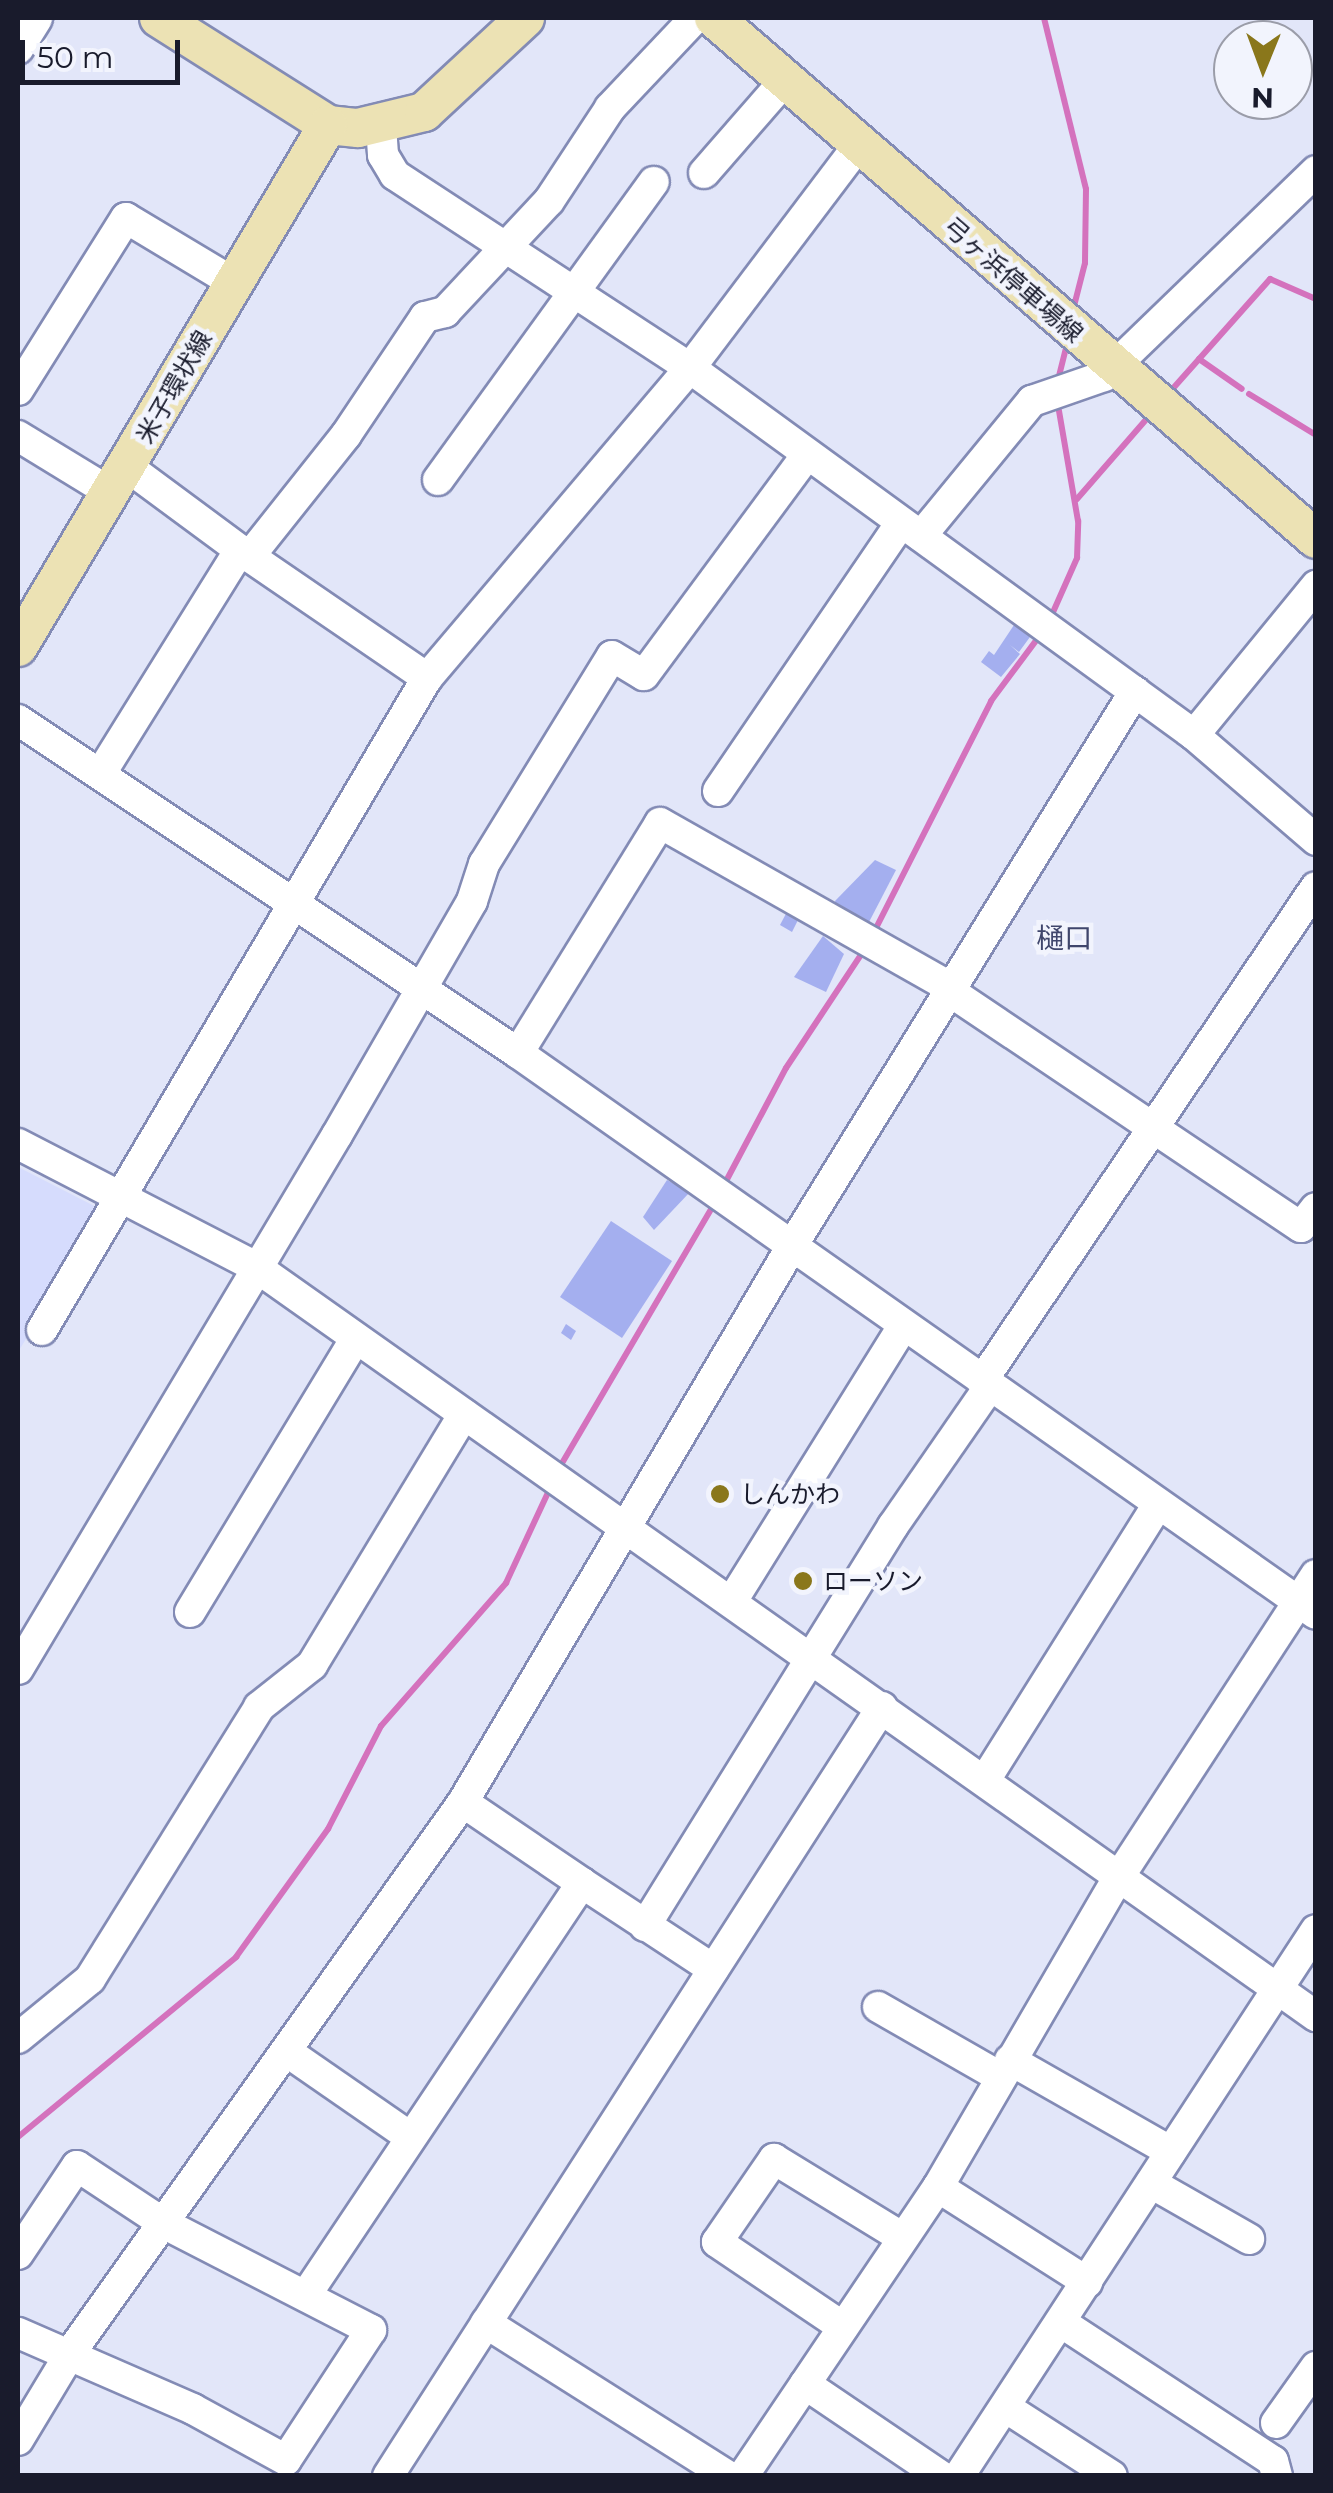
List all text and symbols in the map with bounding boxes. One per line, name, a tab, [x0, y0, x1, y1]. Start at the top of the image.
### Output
scale bar	[25, 20, 185, 82]
north arrow	[1213, 20, 1313, 120]
text: 50 m	[37, 39, 114, 76]
text: N	[1251, 81, 1274, 115]
street label: 弓ヶ浜停車場線	[937, 211, 1089, 349]
street label: 米子環状線	[130, 325, 218, 449]
district label: 樋口	[1036, 921, 1092, 955]
place label: しんかわ	[740, 1479, 840, 1509]
marker: しんかわ	[709, 1483, 731, 1505]
place label: ローソン	[823, 1566, 923, 1596]
marker: ローソン	[792, 1570, 814, 1592]

